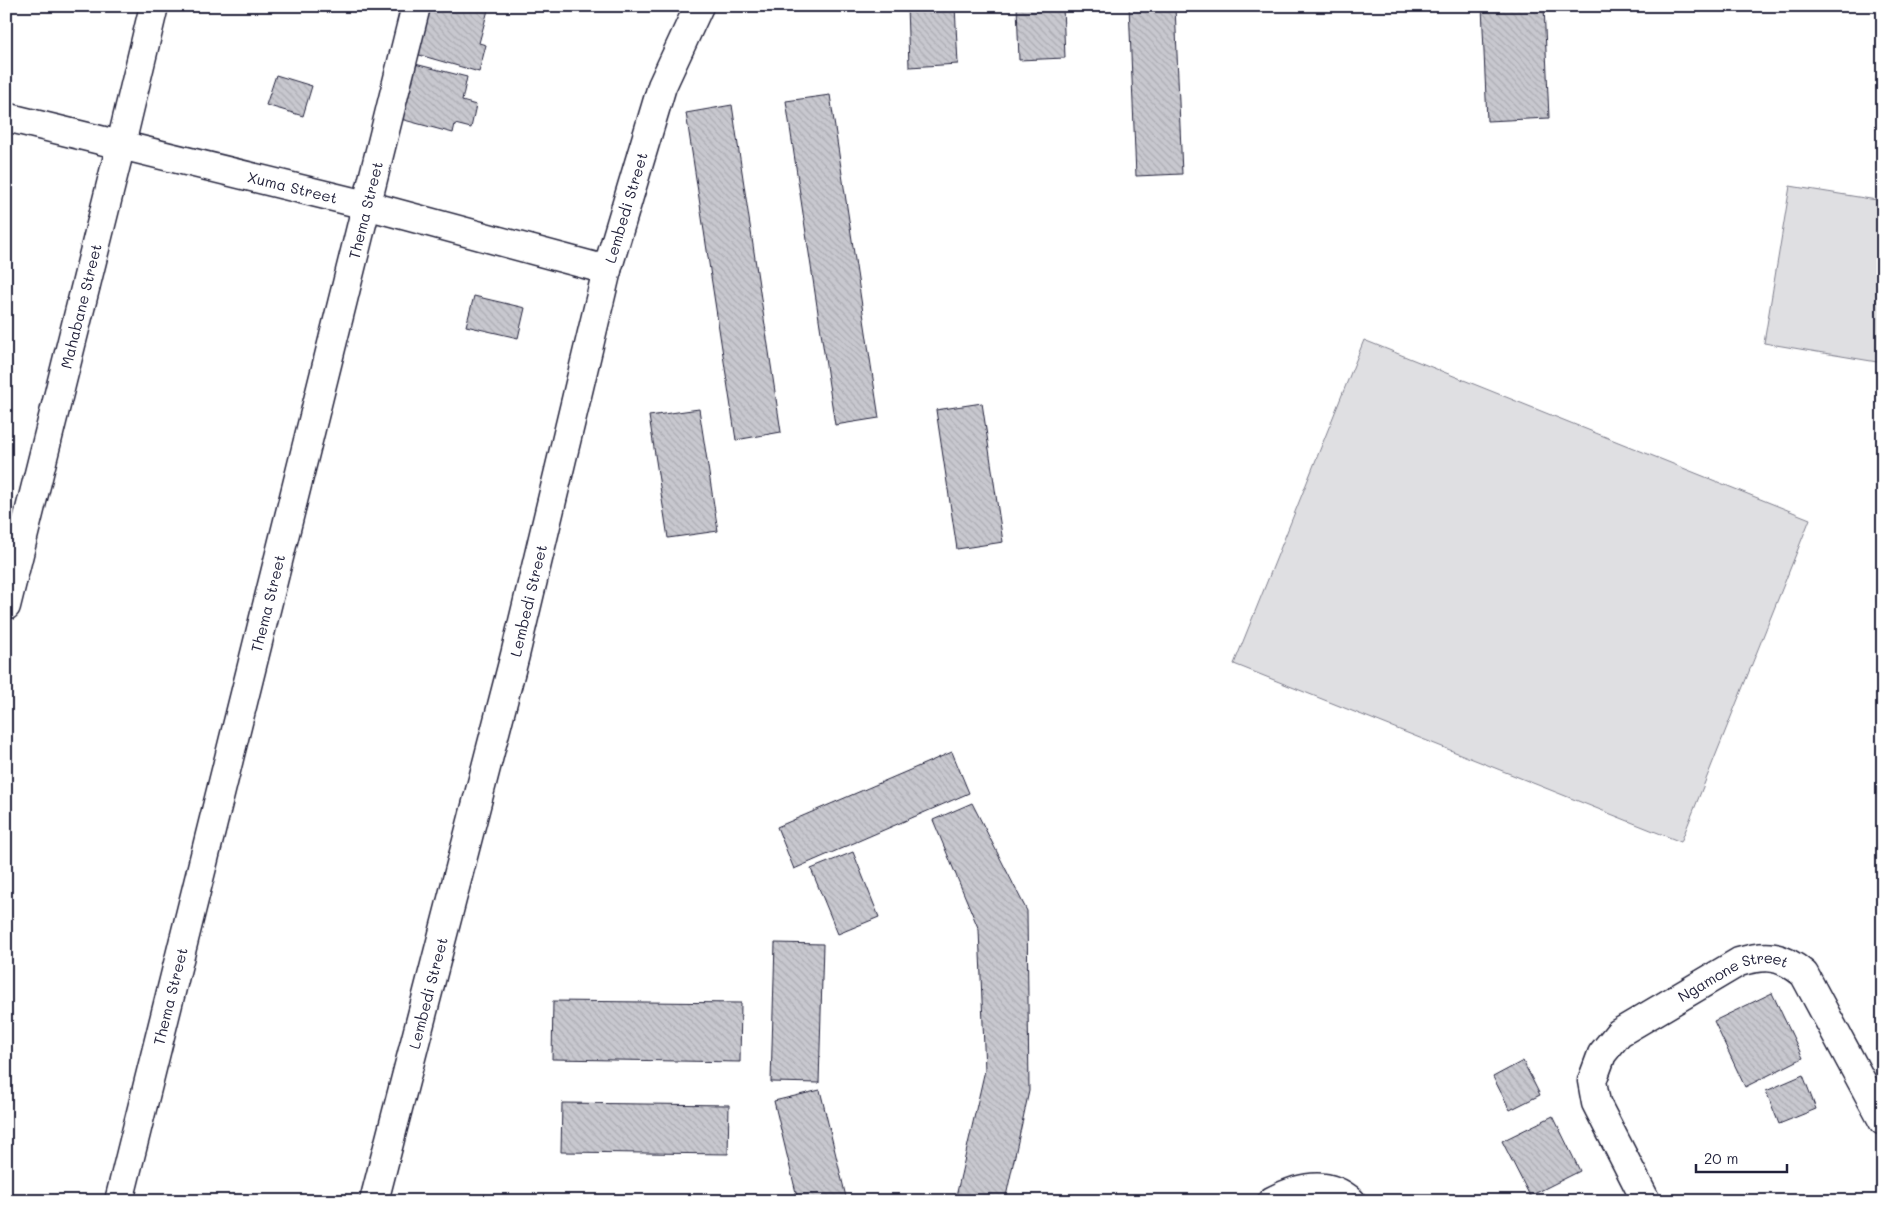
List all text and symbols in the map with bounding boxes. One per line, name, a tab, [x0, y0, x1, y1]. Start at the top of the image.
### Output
street label: Lembedi Street	[600, 150, 652, 265]
street label: Thema Street	[343, 159, 387, 261]
street label: Xuma Street	[245, 166, 340, 208]
street label: Mahabane Street	[55, 241, 106, 371]
street label: Lembedi Street	[505, 542, 551, 659]
street label: Thema Street	[246, 552, 289, 654]
street label: Lembedi Street	[404, 935, 452, 1051]
street label: Thema Street	[148, 945, 192, 1047]
street label: Ngamone Street	[1674, 947, 1792, 1006]
scale bar	[1696, 1142, 1788, 1174]
text: 20 m	[1704, 1148, 1738, 1168]

